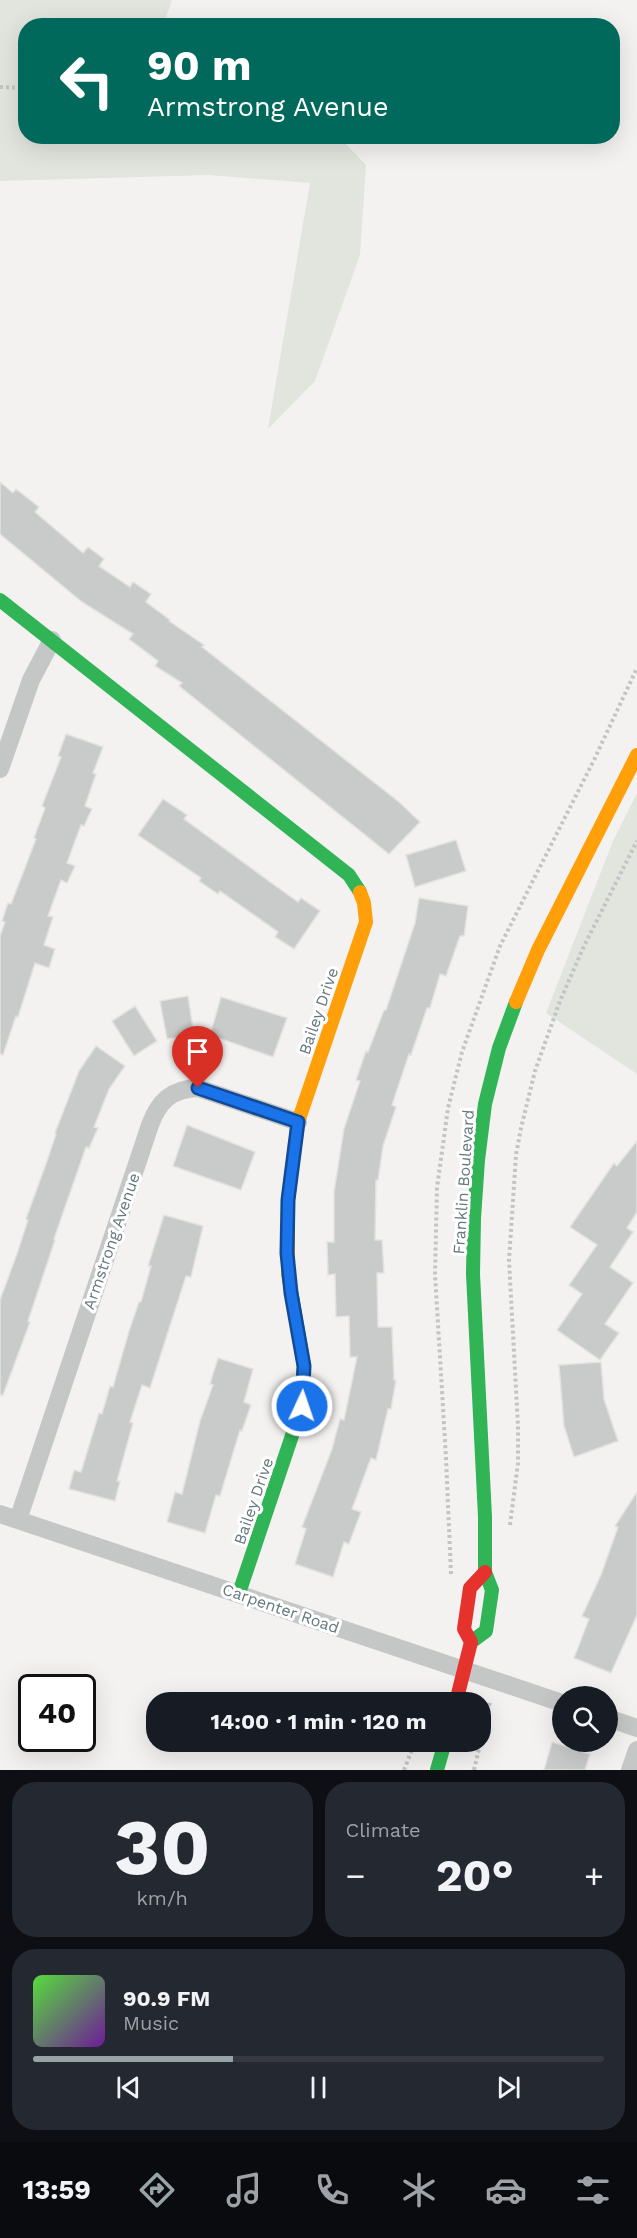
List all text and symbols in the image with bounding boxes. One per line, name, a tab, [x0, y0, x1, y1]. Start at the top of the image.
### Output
text: 90 m	[147, 41, 251, 90]
icon: left	[48, 42, 126, 120]
text: Armstrong Avenue	[147, 91, 389, 123]
street label: Bailey Drive	[295, 965, 342, 1057]
pin	[172, 1026, 223, 1088]
icon: arrive	[181, 1035, 214, 1068]
street label: Franklin Boulevard	[449, 1109, 478, 1255]
street label: Armstrong Avenue	[79, 1170, 144, 1312]
position arrow	[270, 1374, 334, 1438]
street label: Bailey Drive	[230, 1455, 277, 1547]
street label: Carpenter Road	[220, 1580, 342, 1637]
speed limit sign: 40	[18, 1674, 96, 1752]
map controls	[552, 1686, 618, 1752]
button: search	[552, 1686, 618, 1752]
text: 14:00 · 1 min · 120 m	[211, 1709, 426, 1734]
text: 30	[114, 1801, 211, 1893]
text: Climate	[346, 1818, 421, 1842]
text: 20°	[436, 1849, 514, 1902]
text: −	[346, 1856, 365, 1895]
text: +	[584, 1856, 604, 1895]
text: km/h	[136, 1886, 188, 1910]
text: 90.9 FM	[123, 1986, 210, 2011]
text: Music	[123, 2011, 179, 2035]
icon: previous	[112, 2071, 145, 2104]
icon: pause	[302, 2071, 335, 2104]
icon: next	[492, 2071, 525, 2104]
icon: directions	[136, 2169, 178, 2211]
icon: music	[223, 2169, 265, 2211]
icon: phone	[311, 2169, 353, 2211]
icon: climate	[398, 2169, 440, 2211]
icon: car	[485, 2169, 527, 2211]
icon: filters	[572, 2169, 614, 2211]
text: 13:59	[23, 2174, 91, 2206]

